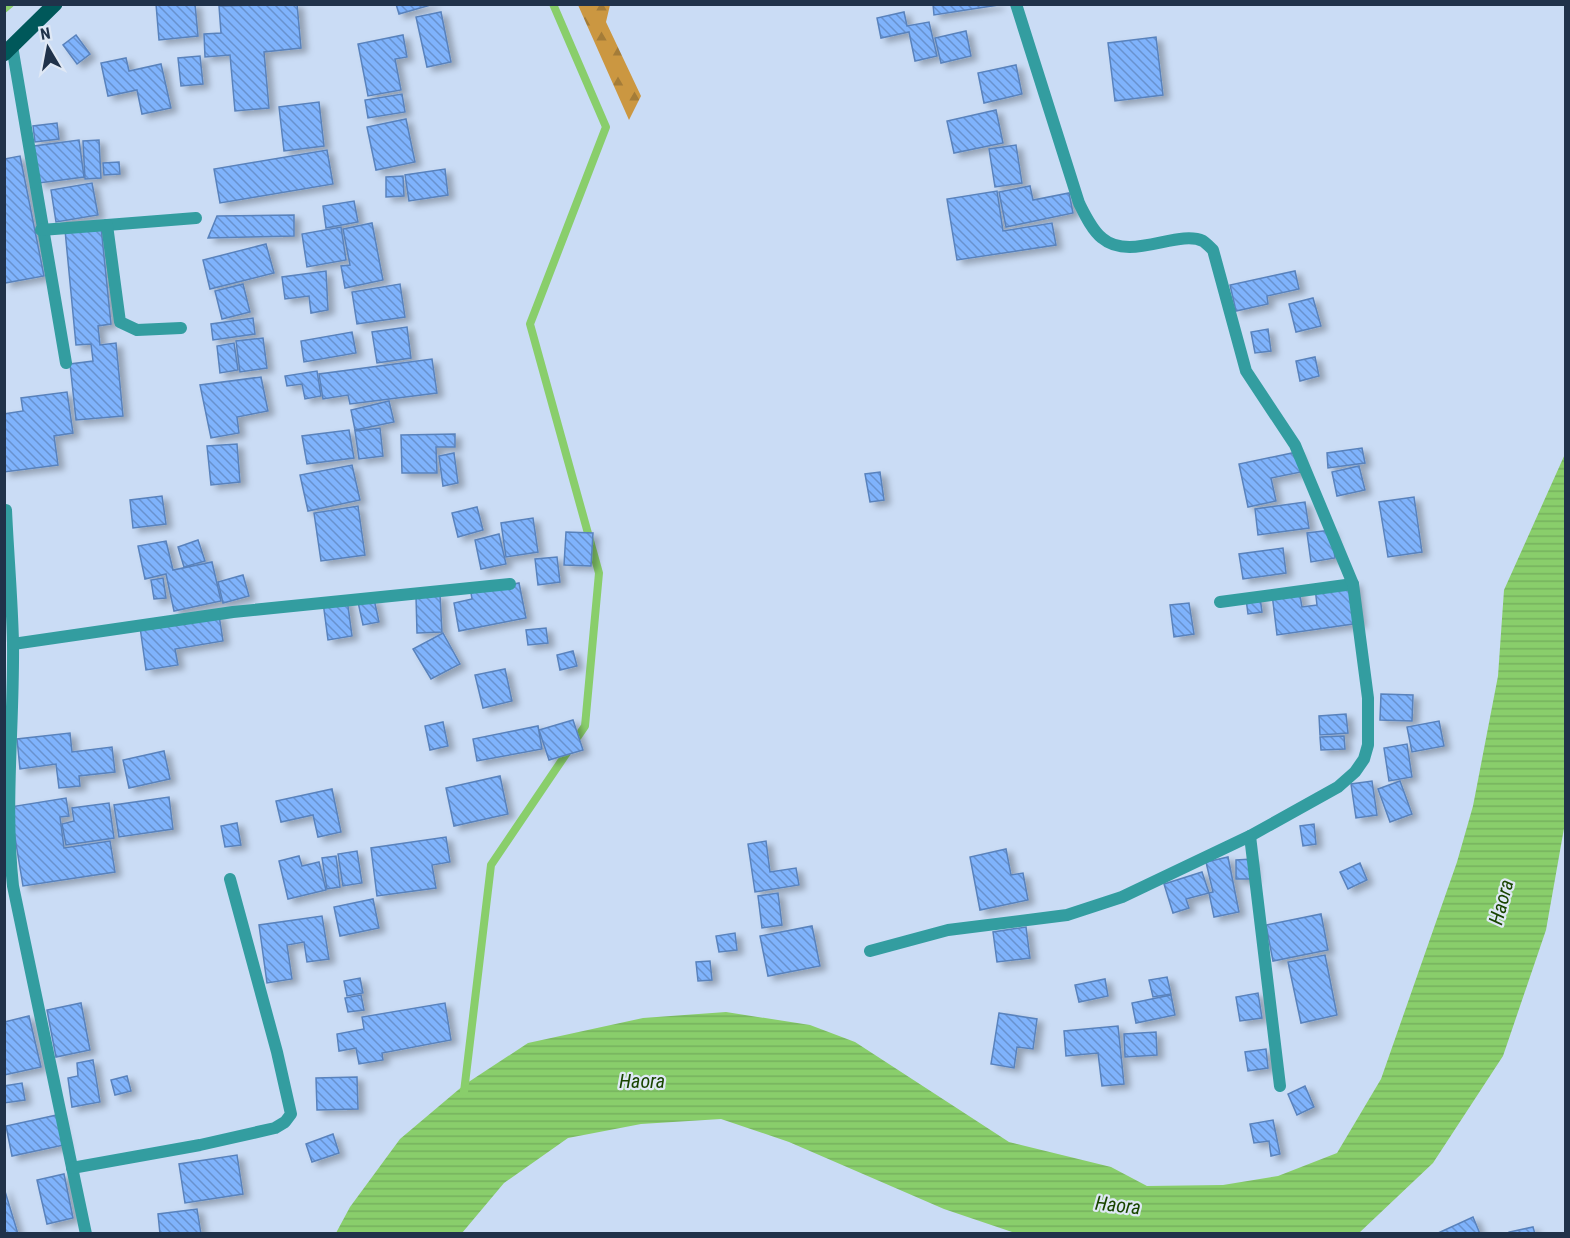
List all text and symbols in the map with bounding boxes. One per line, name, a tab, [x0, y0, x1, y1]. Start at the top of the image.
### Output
north arrow	[18, 18, 78, 78]
text: N	[39, 24, 52, 44]
water label: Haora	[1483, 877, 1519, 927]
water label: Haora	[619, 1069, 665, 1093]
water label: Haora	[1094, 1191, 1142, 1219]

